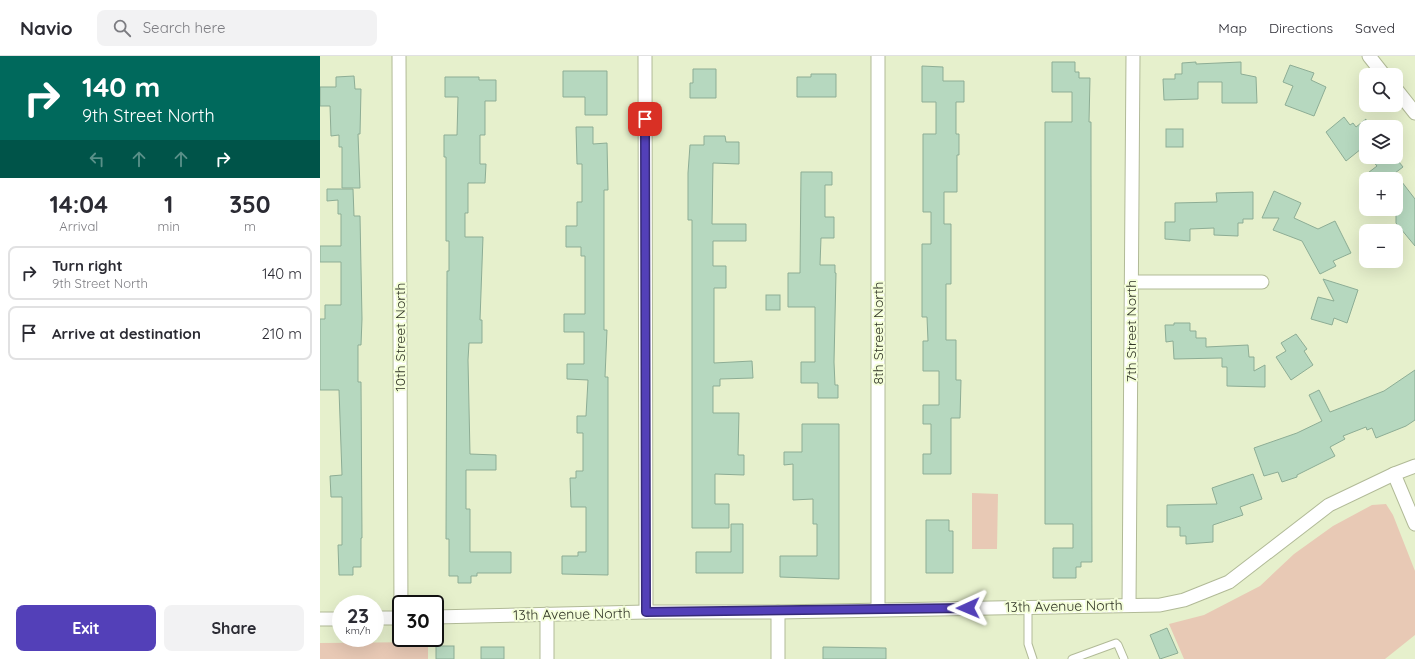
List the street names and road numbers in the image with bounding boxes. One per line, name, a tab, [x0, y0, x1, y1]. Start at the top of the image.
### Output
street label: 7th Street North	[1122, 280, 1140, 382]
street label: 8th Street North	[869, 282, 887, 384]
street label: 10th Street North	[391, 283, 409, 391]
street label: 13th Avenue North	[1005, 596, 1123, 616]
street label: 13th Avenue North	[513, 604, 631, 624]

